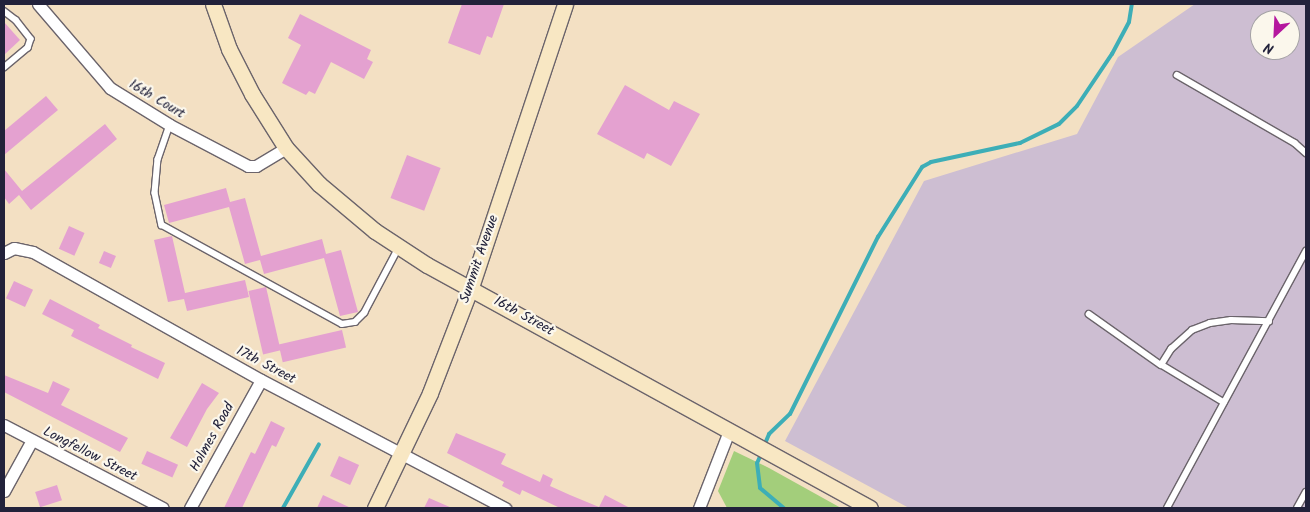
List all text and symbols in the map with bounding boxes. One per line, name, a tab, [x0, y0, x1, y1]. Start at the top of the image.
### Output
north arrow	[1250, 10, 1300, 60]
text: N	[1260, 36, 1278, 60]
street label: 16th Court	[126, 76, 188, 122]
street label: Summit Avenue	[456, 213, 502, 305]
street label: 16th Street	[491, 293, 557, 339]
street label: 17th Street	[233, 342, 299, 388]
street label: Holmes Road	[186, 400, 238, 474]
street label: Longfellow Street	[40, 423, 140, 485]

